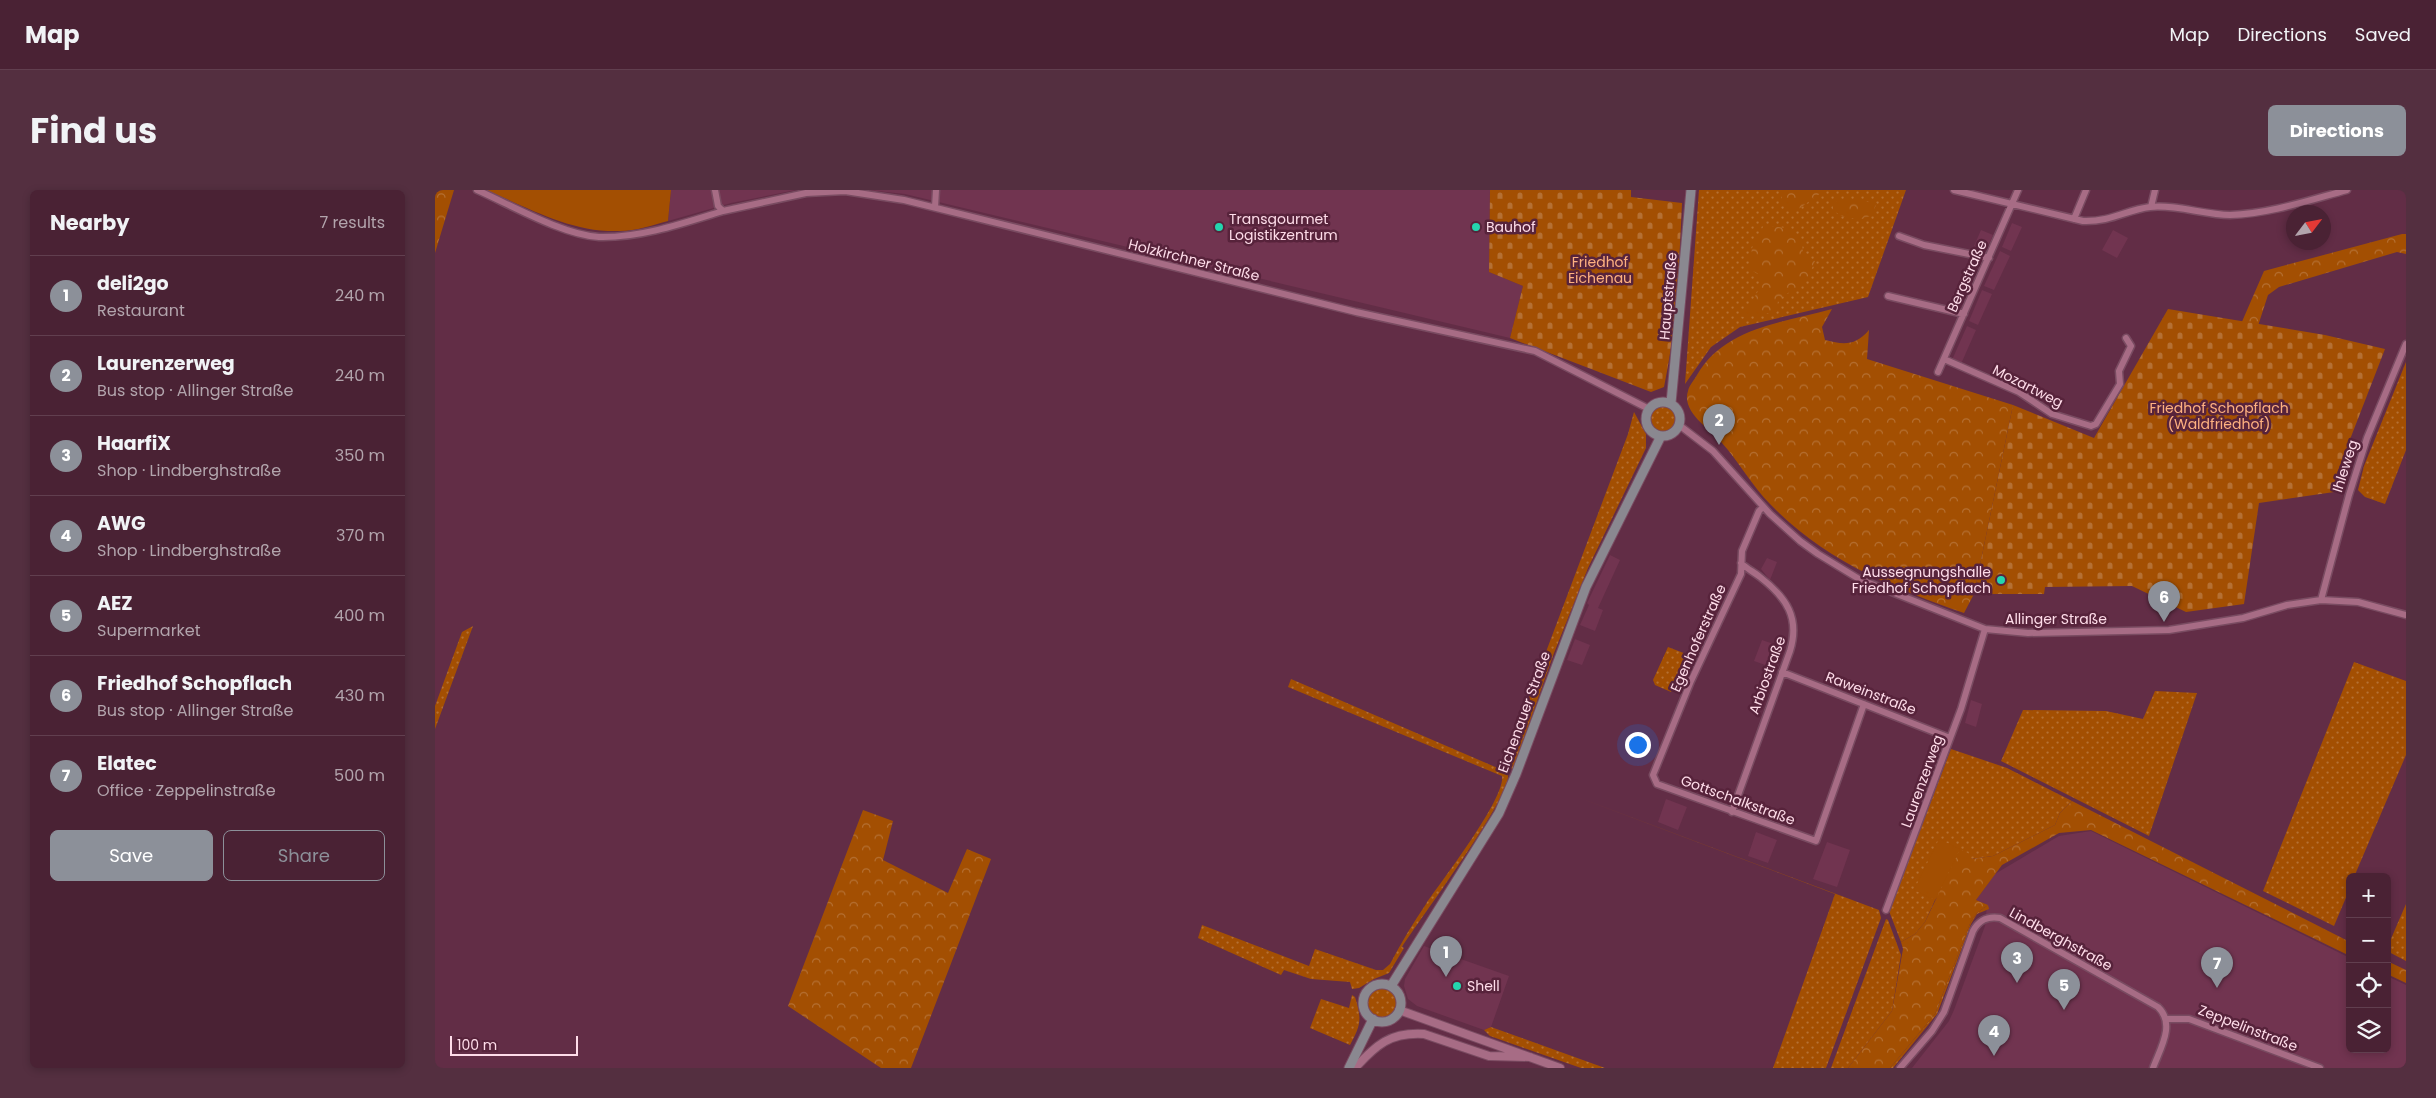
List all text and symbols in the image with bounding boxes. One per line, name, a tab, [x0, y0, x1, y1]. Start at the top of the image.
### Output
text: Map	[25, 18, 80, 51]
text: Map	[2170, 22, 2209, 47]
text: Directions	[2237, 22, 2327, 47]
text: Saved	[2355, 22, 2411, 47]
button: Directions	[2268, 105, 2406, 156]
text: Find us	[30, 106, 157, 155]
north arrow	[2286, 205, 2331, 250]
text: Nearby	[50, 208, 130, 237]
place label: Transgourmet Logistikzentrum	[1229, 209, 1338, 245]
text: 7 results	[319, 211, 385, 234]
place label: Bauhof	[1486, 217, 1536, 237]
marker: Transgourmet Logistikzentrum	[1213, 221, 1225, 233]
marker: Bauhof	[1470, 221, 1482, 233]
street label: Holzkirchner Straße	[1126, 234, 1262, 286]
street label: Bergstraße	[1942, 236, 1992, 315]
street label: Hauptstraße	[1654, 251, 1682, 341]
park label: Friedhof Eichenau	[1568, 252, 1632, 288]
text: deli2go	[97, 270, 169, 297]
text: 1	[63, 284, 69, 307]
text: 240 m	[335, 284, 385, 307]
text: Restaurant	[97, 299, 185, 322]
text: Laurenzerweg	[97, 350, 235, 377]
street label: Mozartweg	[1989, 360, 2067, 412]
text: 2	[61, 364, 71, 387]
text: 240 m	[335, 364, 385, 387]
text: Bus stop · Allinger Straße	[97, 379, 293, 402]
park label: Friedhof Schopflach (Waldfriedhof)	[2149, 398, 2289, 434]
pin: 2	[1703, 404, 1735, 445]
text: HaarfiX	[97, 430, 171, 457]
street label: Ihleweg	[2327, 437, 2363, 495]
text: 3	[61, 444, 71, 467]
text: 350 m	[335, 444, 385, 467]
text: Shop · Lindberghstraße	[97, 459, 281, 482]
text: AWG	[97, 510, 145, 537]
text: 4	[61, 524, 71, 547]
text: 370 m	[336, 524, 385, 547]
text: Shop · Lindberghstraße	[97, 539, 281, 562]
place label: Aussegnungshalle Friedhof Schopflach	[1852, 562, 1991, 598]
marker: Aussegnungshalle Friedhof Schopflach	[1995, 574, 2007, 586]
street label: Egenhoferstraße	[1665, 581, 1731, 695]
pin: 6	[2148, 581, 2180, 622]
text: AEZ	[97, 590, 133, 617]
text: 5	[61, 604, 71, 627]
text: 400 m	[334, 604, 385, 627]
street label: Allinger Straße	[2005, 609, 2107, 629]
text: Supermarket	[97, 619, 201, 642]
street label: Arbiostraße	[1744, 633, 1790, 717]
street label: Eichenauer Straße	[1493, 648, 1555, 776]
street label: Raweinstraße	[1823, 666, 1920, 720]
text: Friedhof Schopflach	[97, 670, 292, 697]
text: 6	[61, 684, 71, 707]
text: 430 m	[335, 684, 385, 707]
text: Bus stop · Allinger Straße	[97, 699, 293, 722]
your location	[1625, 732, 1651, 758]
street label: Laurenzerweg	[1896, 732, 1948, 830]
text: Elatec	[97, 750, 157, 777]
text: 7	[62, 764, 70, 787]
text: 500 m	[334, 764, 385, 787]
street label: Gottschalkstraße	[1678, 770, 1798, 830]
text: Office · Zeppelinstraße	[97, 779, 276, 802]
button: Save	[50, 830, 213, 881]
button: Share	[223, 830, 385, 881]
map controls	[2346, 873, 2391, 1053]
button: +	[2346, 873, 2391, 918]
street label: Lindberghstraße	[2006, 902, 2116, 976]
button: −	[2346, 918, 2391, 963]
pin: 1	[1430, 936, 1462, 977]
pin: 3	[2001, 942, 2033, 983]
pin: 7	[2201, 947, 2233, 988]
button: locate	[2346, 963, 2391, 1008]
pin: 5	[2048, 969, 2080, 1010]
place label: Shell	[1467, 976, 1500, 996]
marker: Shell	[1451, 980, 1463, 992]
street label: Zeppelinstraße	[2195, 1000, 2301, 1056]
button: layers	[2346, 1008, 2391, 1053]
pin: 4	[1978, 1015, 2010, 1056]
scale bar	[450, 1033, 577, 1056]
text: 100 m	[457, 1035, 497, 1055]

